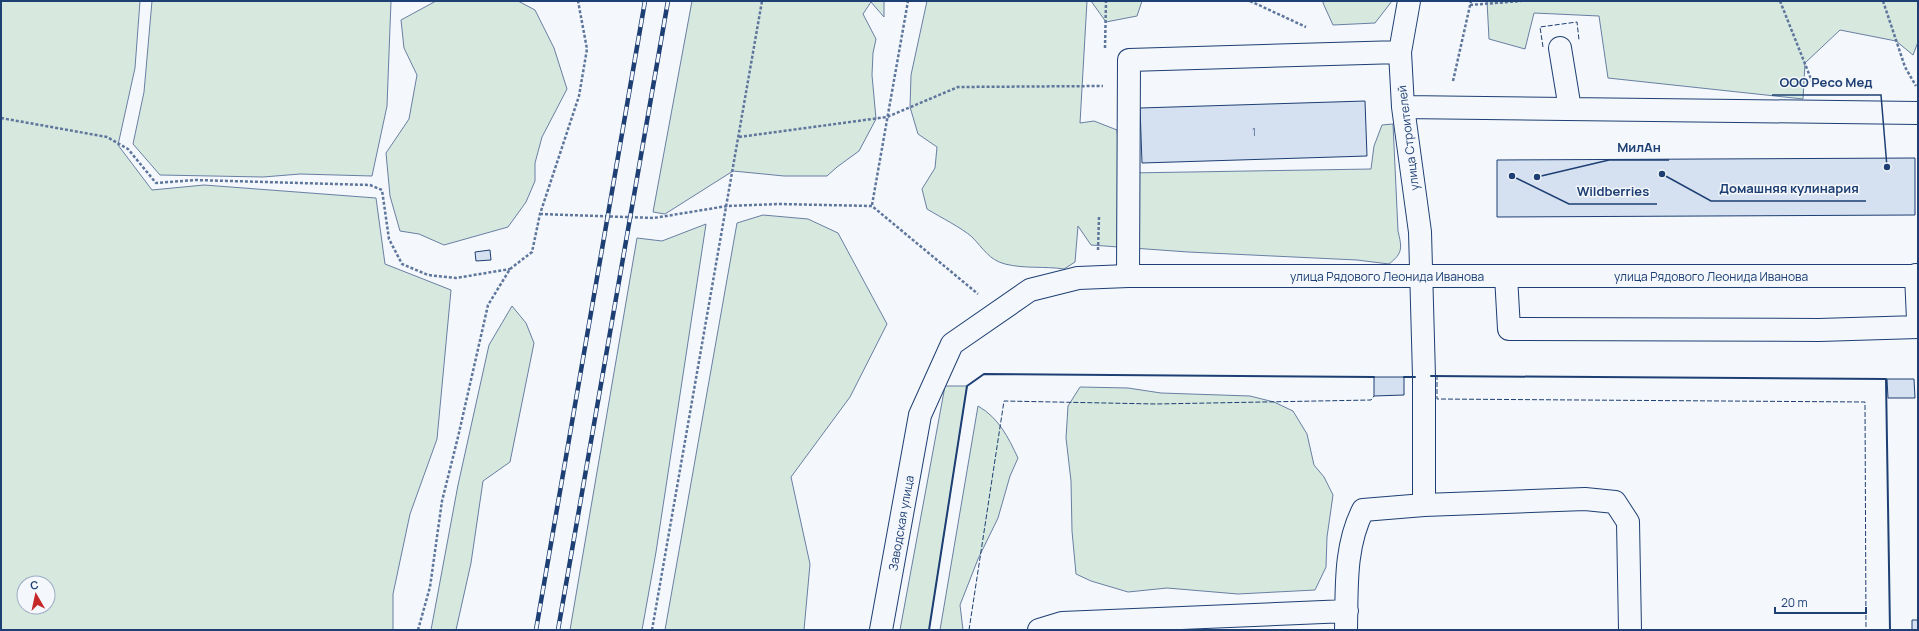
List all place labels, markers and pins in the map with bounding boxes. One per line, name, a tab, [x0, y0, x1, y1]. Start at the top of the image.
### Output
callout: ООО Ресо Мед	[1772, 70, 1881, 95]
callout: МилАн	[1609, 135, 1669, 160]
callout: Домашняя кулинария	[1711, 176, 1866, 201]
callout: Wildberries	[1569, 179, 1657, 204]

